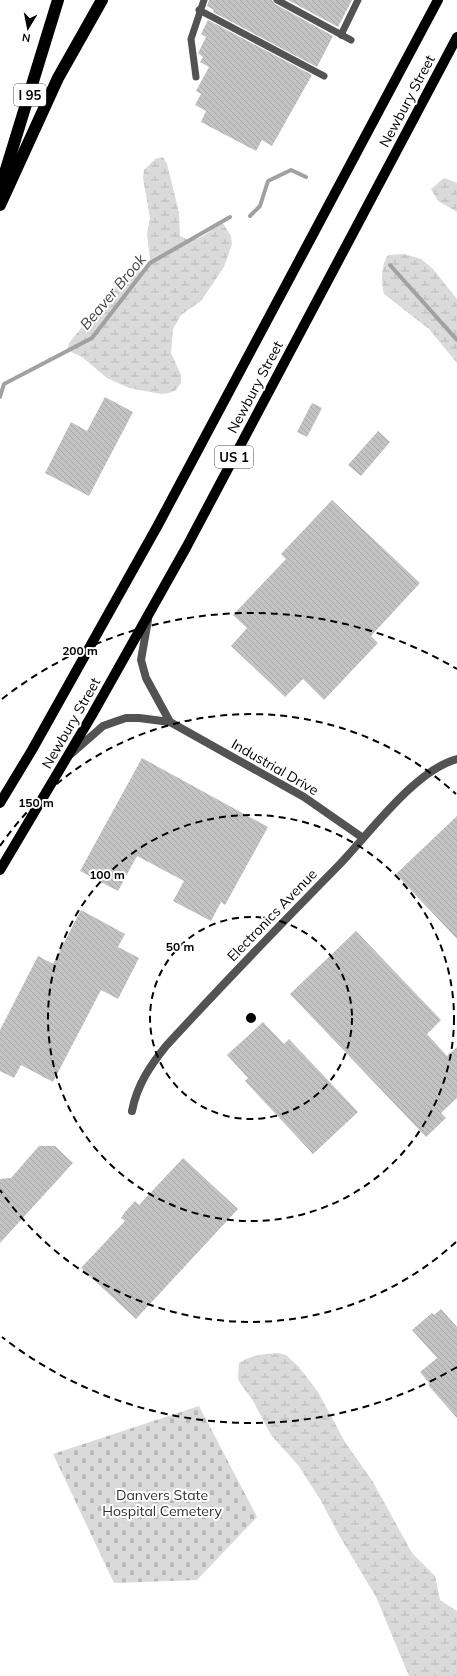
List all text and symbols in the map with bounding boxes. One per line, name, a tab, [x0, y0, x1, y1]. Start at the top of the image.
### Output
north arrow	[8, 8, 48, 48]
text: N	[21, 30, 32, 45]
street label: Newbury Street	[375, 52, 439, 150]
road number: I 95	[14, 84, 46, 106]
water label: Beaver Brook	[75, 249, 151, 333]
street label: Newbury Street	[223, 338, 287, 436]
road number: US 1	[215, 446, 253, 468]
text: 200 m	[62, 643, 98, 658]
street label: Newbury Street	[38, 674, 104, 772]
street label: Industrial Drive	[228, 735, 322, 799]
text: 150 m	[18, 795, 54, 810]
street label: Electronics Avenue	[223, 865, 321, 965]
text: 100 m	[89, 867, 125, 882]
text: 50 m	[166, 939, 194, 954]
centre of rings	[244, 1011, 258, 1025]
park label: Danvers State Hospital Cemetery	[102, 1486, 222, 1520]

